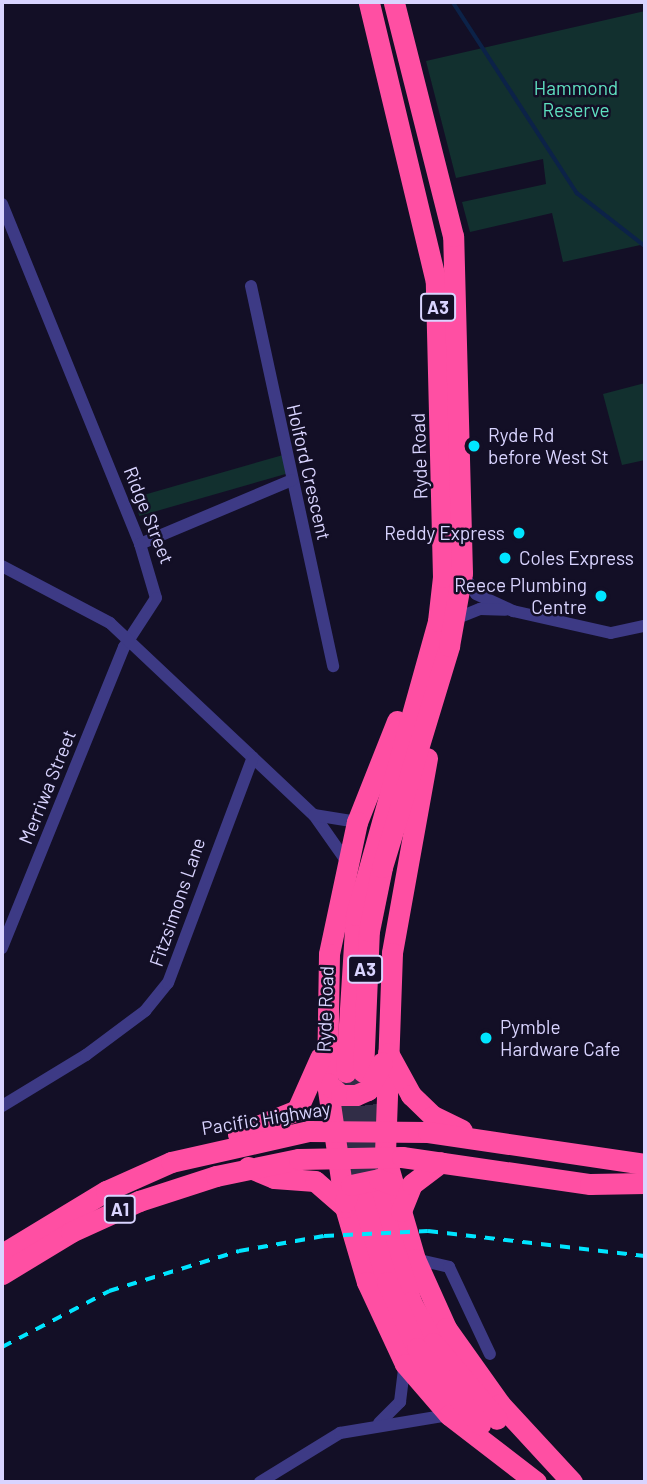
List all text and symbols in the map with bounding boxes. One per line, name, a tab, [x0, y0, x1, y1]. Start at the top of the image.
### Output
park label: Hammond Reserve	[534, 77, 618, 121]
road number: A3	[419, 292, 457, 321]
street label: Holford Crescent	[282, 402, 336, 542]
street label: Ryde Road	[406, 412, 432, 500]
place label: Ryde Rd before West St	[488, 424, 609, 468]
marker: Ryde Rd before West St	[466, 438, 482, 454]
street label: Ridge Street	[119, 463, 179, 567]
place label: Reddy Express	[384, 522, 505, 544]
marker: Reddy Express	[511, 525, 527, 541]
place label: Coles Express	[519, 547, 634, 569]
marker: Coles Express	[497, 550, 513, 566]
place label: Reece Plumbing Centre	[454, 574, 587, 618]
marker: Reece Plumbing Centre	[593, 588, 609, 604]
street label: Merriwa Street	[14, 727, 80, 847]
street label: Fitzsimons Lane	[144, 835, 210, 969]
road number: A3	[346, 954, 384, 984]
street label: Ryde Road	[312, 965, 338, 1053]
place label: Pymble Hardware Cafe	[500, 1016, 620, 1060]
marker: Pymble Hardware Cafe	[478, 1030, 494, 1046]
street label: Pacific Highway	[200, 1097, 332, 1139]
road number: A1	[102, 1194, 138, 1224]

